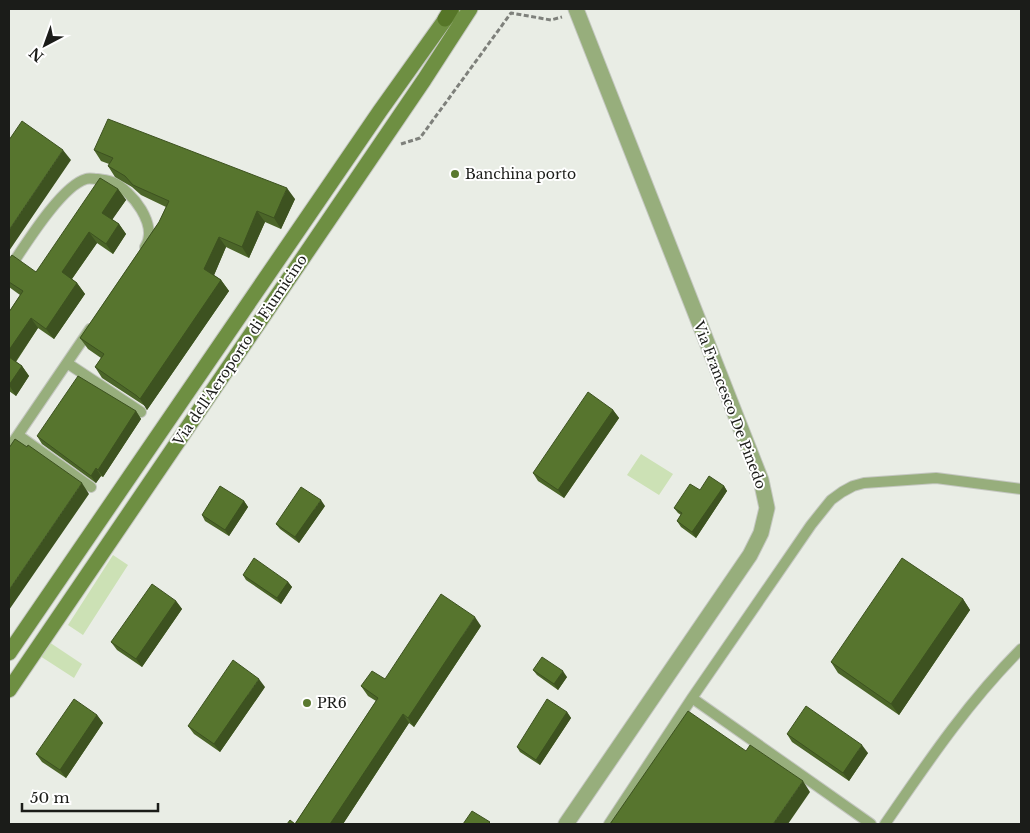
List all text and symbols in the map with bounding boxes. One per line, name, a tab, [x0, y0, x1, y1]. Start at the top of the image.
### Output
north arrow	[20, 20, 70, 70]
text: N	[26, 44, 47, 66]
place label: Banchina porto	[465, 165, 576, 183]
marker: Banchina porto	[449, 168, 461, 180]
street label: Via dell'Aeroporto di Fiumicino	[169, 251, 311, 450]
street label: Via Francesco De Pinedo	[689, 318, 770, 491]
place label: PR6	[317, 694, 347, 712]
marker: PR6	[301, 697, 313, 709]
scale bar	[22, 780, 159, 812]
text: 50 m	[30, 788, 70, 807]

